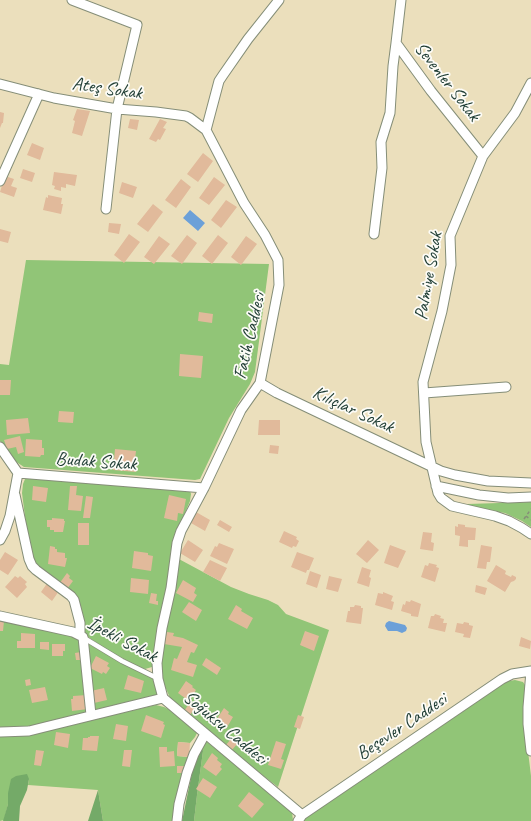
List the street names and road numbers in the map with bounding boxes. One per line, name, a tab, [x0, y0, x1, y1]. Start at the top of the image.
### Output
street label: Sevenler Sokak	[409, 38, 485, 126]
street label: Ateş Sokak	[71, 73, 143, 105]
street label: Palmiye Sokak	[410, 230, 448, 322]
street label: Fatih Caddesi	[229, 291, 271, 381]
street label: Kılıçlar Sokak	[309, 381, 397, 439]
street label: Budak Sokak	[55, 448, 137, 476]
street label: İpekli Sokak	[83, 612, 161, 668]
street label: Soğuksu Caddesi	[178, 686, 272, 770]
street label: Beşevler Caddesi	[352, 688, 452, 766]

